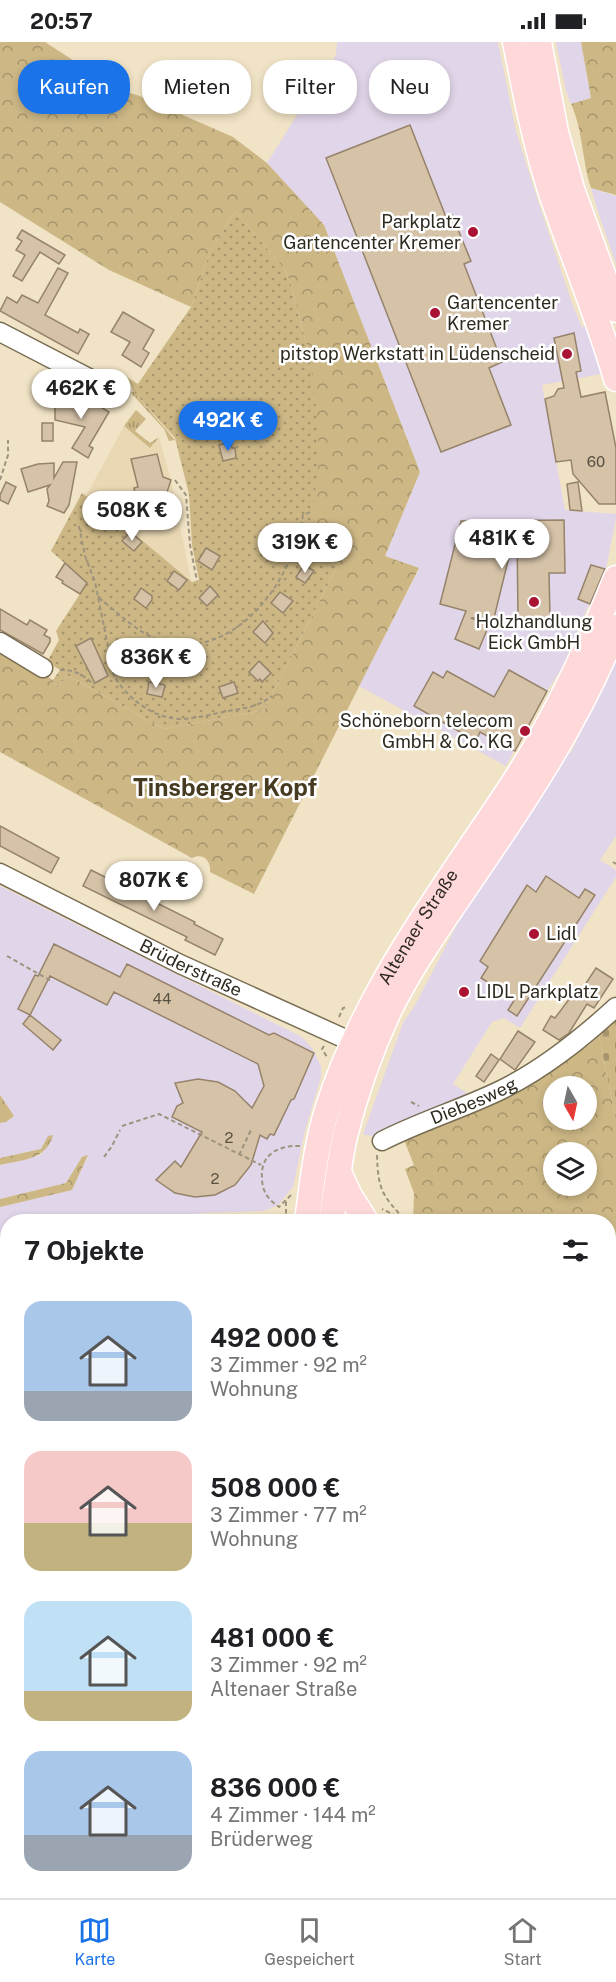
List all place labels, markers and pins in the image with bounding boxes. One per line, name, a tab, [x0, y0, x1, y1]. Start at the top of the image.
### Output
place label: Parkplatz Gartencenter Kremer	[283, 211, 461, 253]
marker: Parkplatz Gartencenter Kremer	[466, 225, 480, 239]
place label: Gartencenter Kremer	[447, 292, 558, 334]
marker: Gartencenter Kremer	[428, 306, 442, 320]
place label: pitstop Werkstatt in Lüdenscheid	[280, 343, 555, 364]
marker: pitstop Werkstatt in Lüdenscheid	[560, 347, 574, 361]
pin: 462K €	[32, 369, 130, 420]
pin: 492K €	[179, 401, 277, 452]
pin: 508K €	[83, 491, 181, 542]
pin: 481K €	[453, 519, 551, 570]
pin: 319K €	[256, 523, 354, 574]
marker: Holzhandlung Eick GmbH	[527, 595, 541, 609]
place label: Holzhandlung Eick GmbH	[476, 611, 592, 653]
pin: 836K €	[107, 638, 205, 689]
place label: Schöneborn telecom GmbH & Co. KG	[340, 710, 513, 752]
marker: Schöneborn telecom GmbH & Co. KG	[518, 724, 532, 738]
pin: 807K €	[105, 861, 203, 912]
place label: Lidl	[546, 923, 577, 944]
marker: Lidl	[527, 927, 541, 941]
place label: LIDL Parkplatz	[476, 981, 598, 1002]
marker: LIDL Parkplatz	[457, 985, 471, 999]

